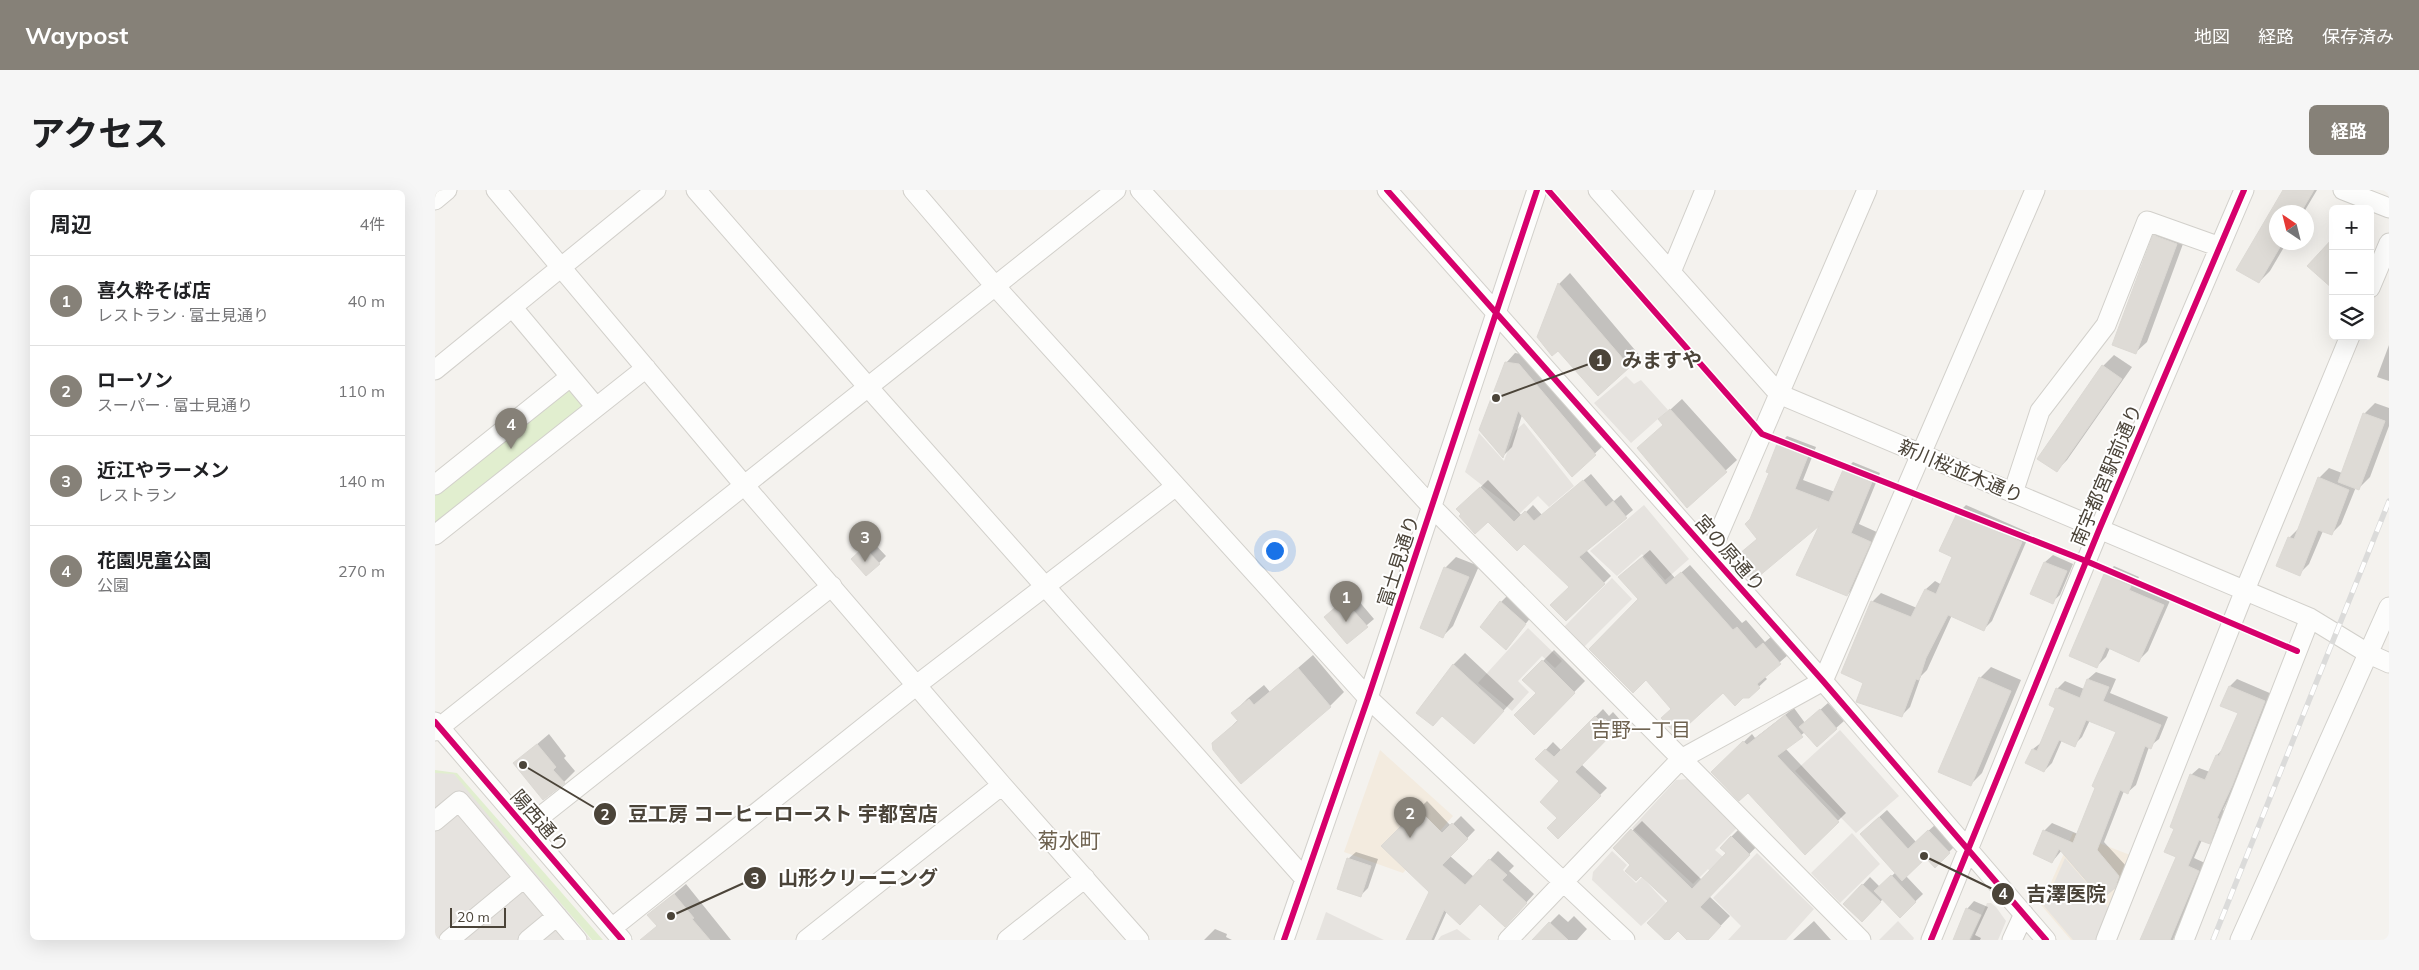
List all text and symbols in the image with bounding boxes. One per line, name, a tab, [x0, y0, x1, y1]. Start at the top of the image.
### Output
text: Waypost	[25, 20, 128, 50]
text: 地図	[2194, 25, 2230, 48]
text: 経路	[2258, 25, 2294, 48]
text: 保存済み	[2322, 25, 2394, 48]
button: 経路	[2309, 105, 2389, 155]
text: アクセス	[30, 111, 168, 155]
north arrow	[2269, 205, 2314, 250]
map controls	[2329, 205, 2374, 340]
button: +	[2329, 205, 2374, 250]
text: 周辺	[50, 211, 92, 237]
text: 4件	[359, 214, 385, 234]
button: −	[2329, 250, 2374, 295]
text: 喜久粋そば店	[97, 278, 211, 302]
text: 1	[61, 291, 71, 311]
text: 40 m	[348, 291, 385, 311]
button: layers	[2329, 295, 2374, 340]
text: レストラン · 富士見通り	[97, 305, 269, 325]
callout: みますや	[1587, 343, 1712, 378]
text: みますや	[1622, 347, 1702, 372]
text: 1	[1595, 351, 1605, 370]
text: ローソン	[97, 368, 173, 392]
text: 2	[61, 381, 71, 401]
text: 110 m	[338, 381, 385, 401]
text: スーパー · 富士見通り	[97, 395, 253, 415]
street label: 南宇都宮駅前通り	[2065, 400, 2147, 550]
pin: 4	[495, 408, 527, 449]
street label: 新川桜並木通り	[1895, 434, 2027, 508]
text: 近江やラーメン	[97, 458, 229, 482]
text: 3	[61, 471, 71, 491]
text: 140 m	[338, 471, 385, 491]
text: レストラン	[97, 485, 177, 505]
street label: 宮の原通り	[1690, 509, 1770, 597]
street label: 富士見通り	[1372, 512, 1424, 610]
pin: 3	[849, 521, 881, 562]
your location	[1262, 538, 1288, 564]
text: 花園児童公園	[97, 548, 211, 572]
text: 4	[61, 561, 71, 581]
text: 270 m	[338, 561, 385, 581]
text: 公園	[97, 575, 129, 595]
pin: 1	[1330, 581, 1362, 622]
district label: 吉野一丁目	[1591, 717, 1691, 742]
street label: 陽西通り	[506, 784, 574, 858]
callout: 豆工房 コーヒーロースト 宇都宮店	[592, 797, 948, 832]
pin: 2	[1394, 797, 1426, 838]
text: 豆工房 コーヒーロースト 宇都宮店	[628, 801, 938, 826]
text: 2	[600, 805, 610, 824]
district label: 菊水町	[1038, 827, 1101, 853]
callout: 山形クリーニング	[743, 861, 948, 896]
text: 山形クリーニング	[778, 865, 938, 890]
text: 3	[750, 869, 760, 888]
callout: 吉澤医院	[1991, 876, 2116, 911]
text: 吉澤医院	[2026, 881, 2106, 906]
text: 4	[1998, 884, 2008, 903]
scale bar	[450, 905, 506, 928]
text: 20 m	[457, 908, 490, 926]

